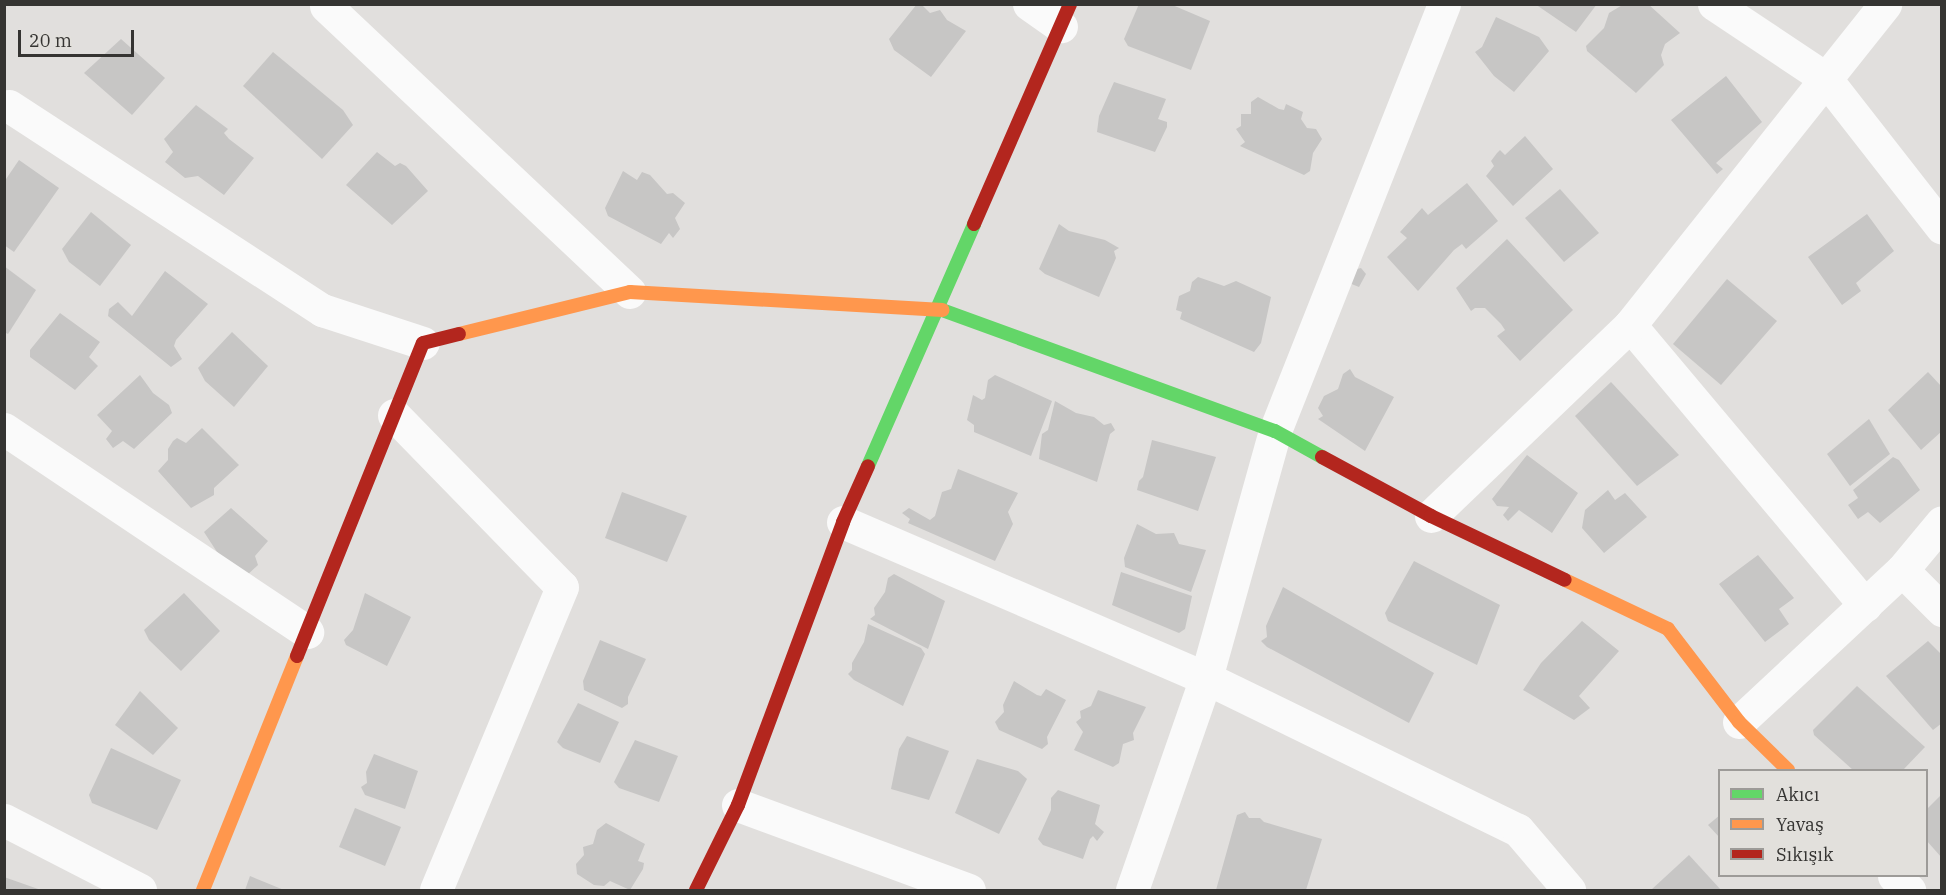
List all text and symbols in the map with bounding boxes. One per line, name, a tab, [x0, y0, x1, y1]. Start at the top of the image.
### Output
scale bar	[21, 18, 136, 56]
text: 20 m	[29, 29, 72, 52]
legend	[1718, 769, 1928, 877]
text: Akıcı	[1776, 783, 1819, 806]
text: Yavaş	[1776, 813, 1824, 836]
text: Sıkışık	[1776, 843, 1833, 866]

